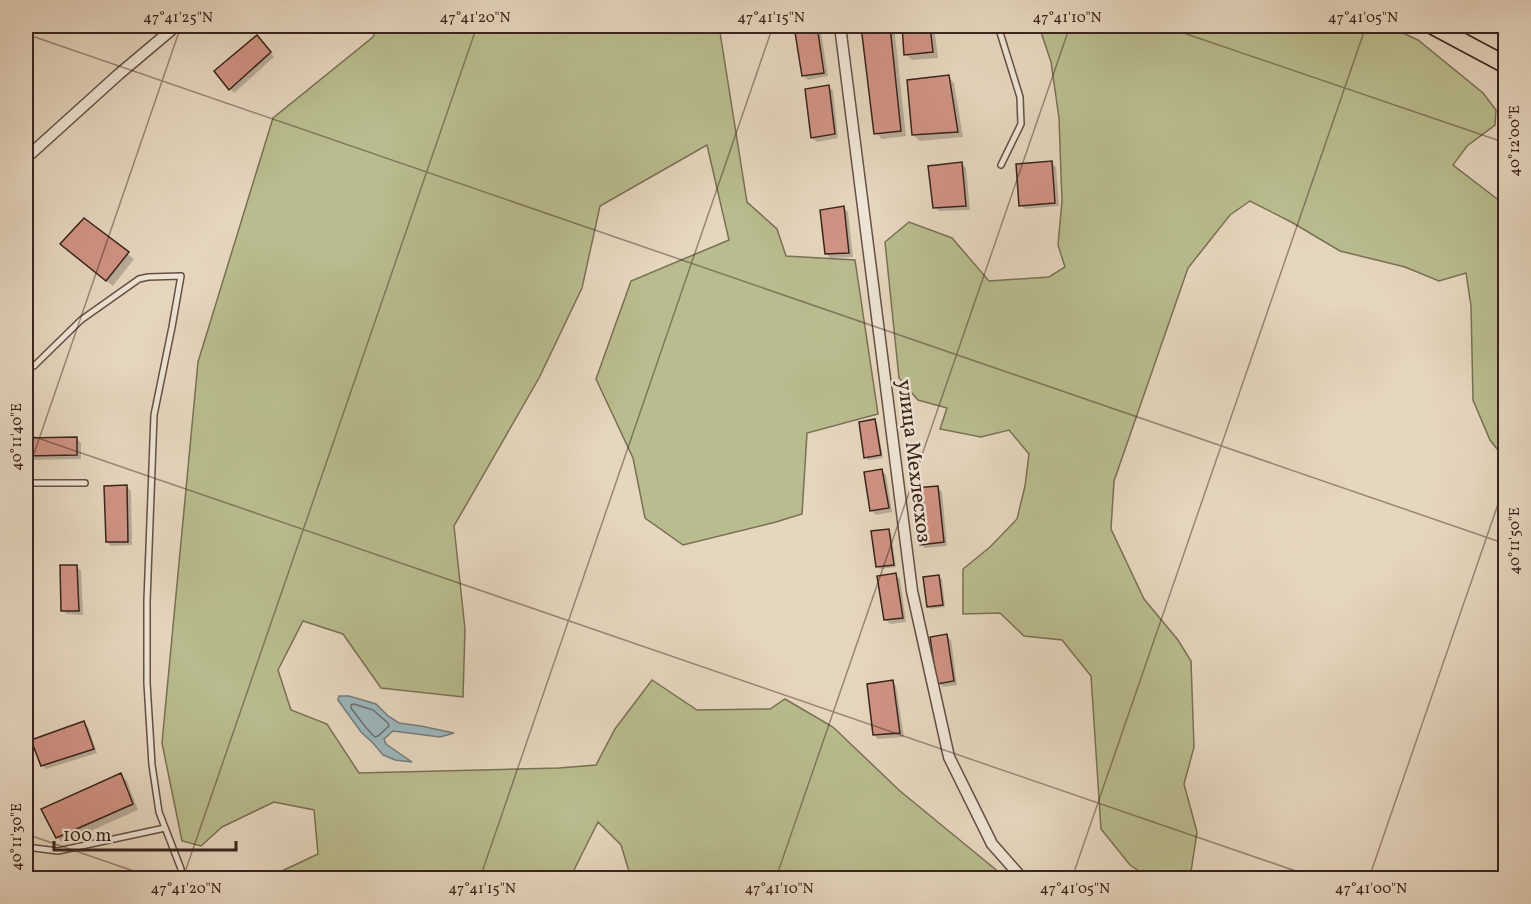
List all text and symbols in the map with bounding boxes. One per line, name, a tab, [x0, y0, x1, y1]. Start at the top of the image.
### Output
text: 47°41'25"N	[143, 8, 213, 29]
text: 47°41'20"N	[439, 8, 511, 29]
text: 47°41'15"N	[737, 8, 805, 29]
text: 47°41'10"N	[1032, 8, 1102, 29]
text: 47°41'05"N	[1328, 8, 1398, 29]
text: 40°12'00"E	[1505, 105, 1526, 177]
street label: улица Мехлесхоз	[889, 378, 938, 544]
text: 40°11'40"E	[7, 403, 28, 471]
text: 40°11'50"E	[1505, 507, 1526, 575]
text: 40°11'30"E	[7, 803, 28, 871]
scale bar	[54, 814, 236, 852]
text: 100 m	[63, 824, 112, 849]
text: 47°41'20"N	[150, 879, 222, 900]
text: 47°41'15"N	[448, 879, 516, 900]
text: 47°41'10"N	[744, 879, 814, 900]
text: 47°41'05"N	[1040, 879, 1110, 900]
text: 47°41'00"N	[1335, 879, 1407, 900]

